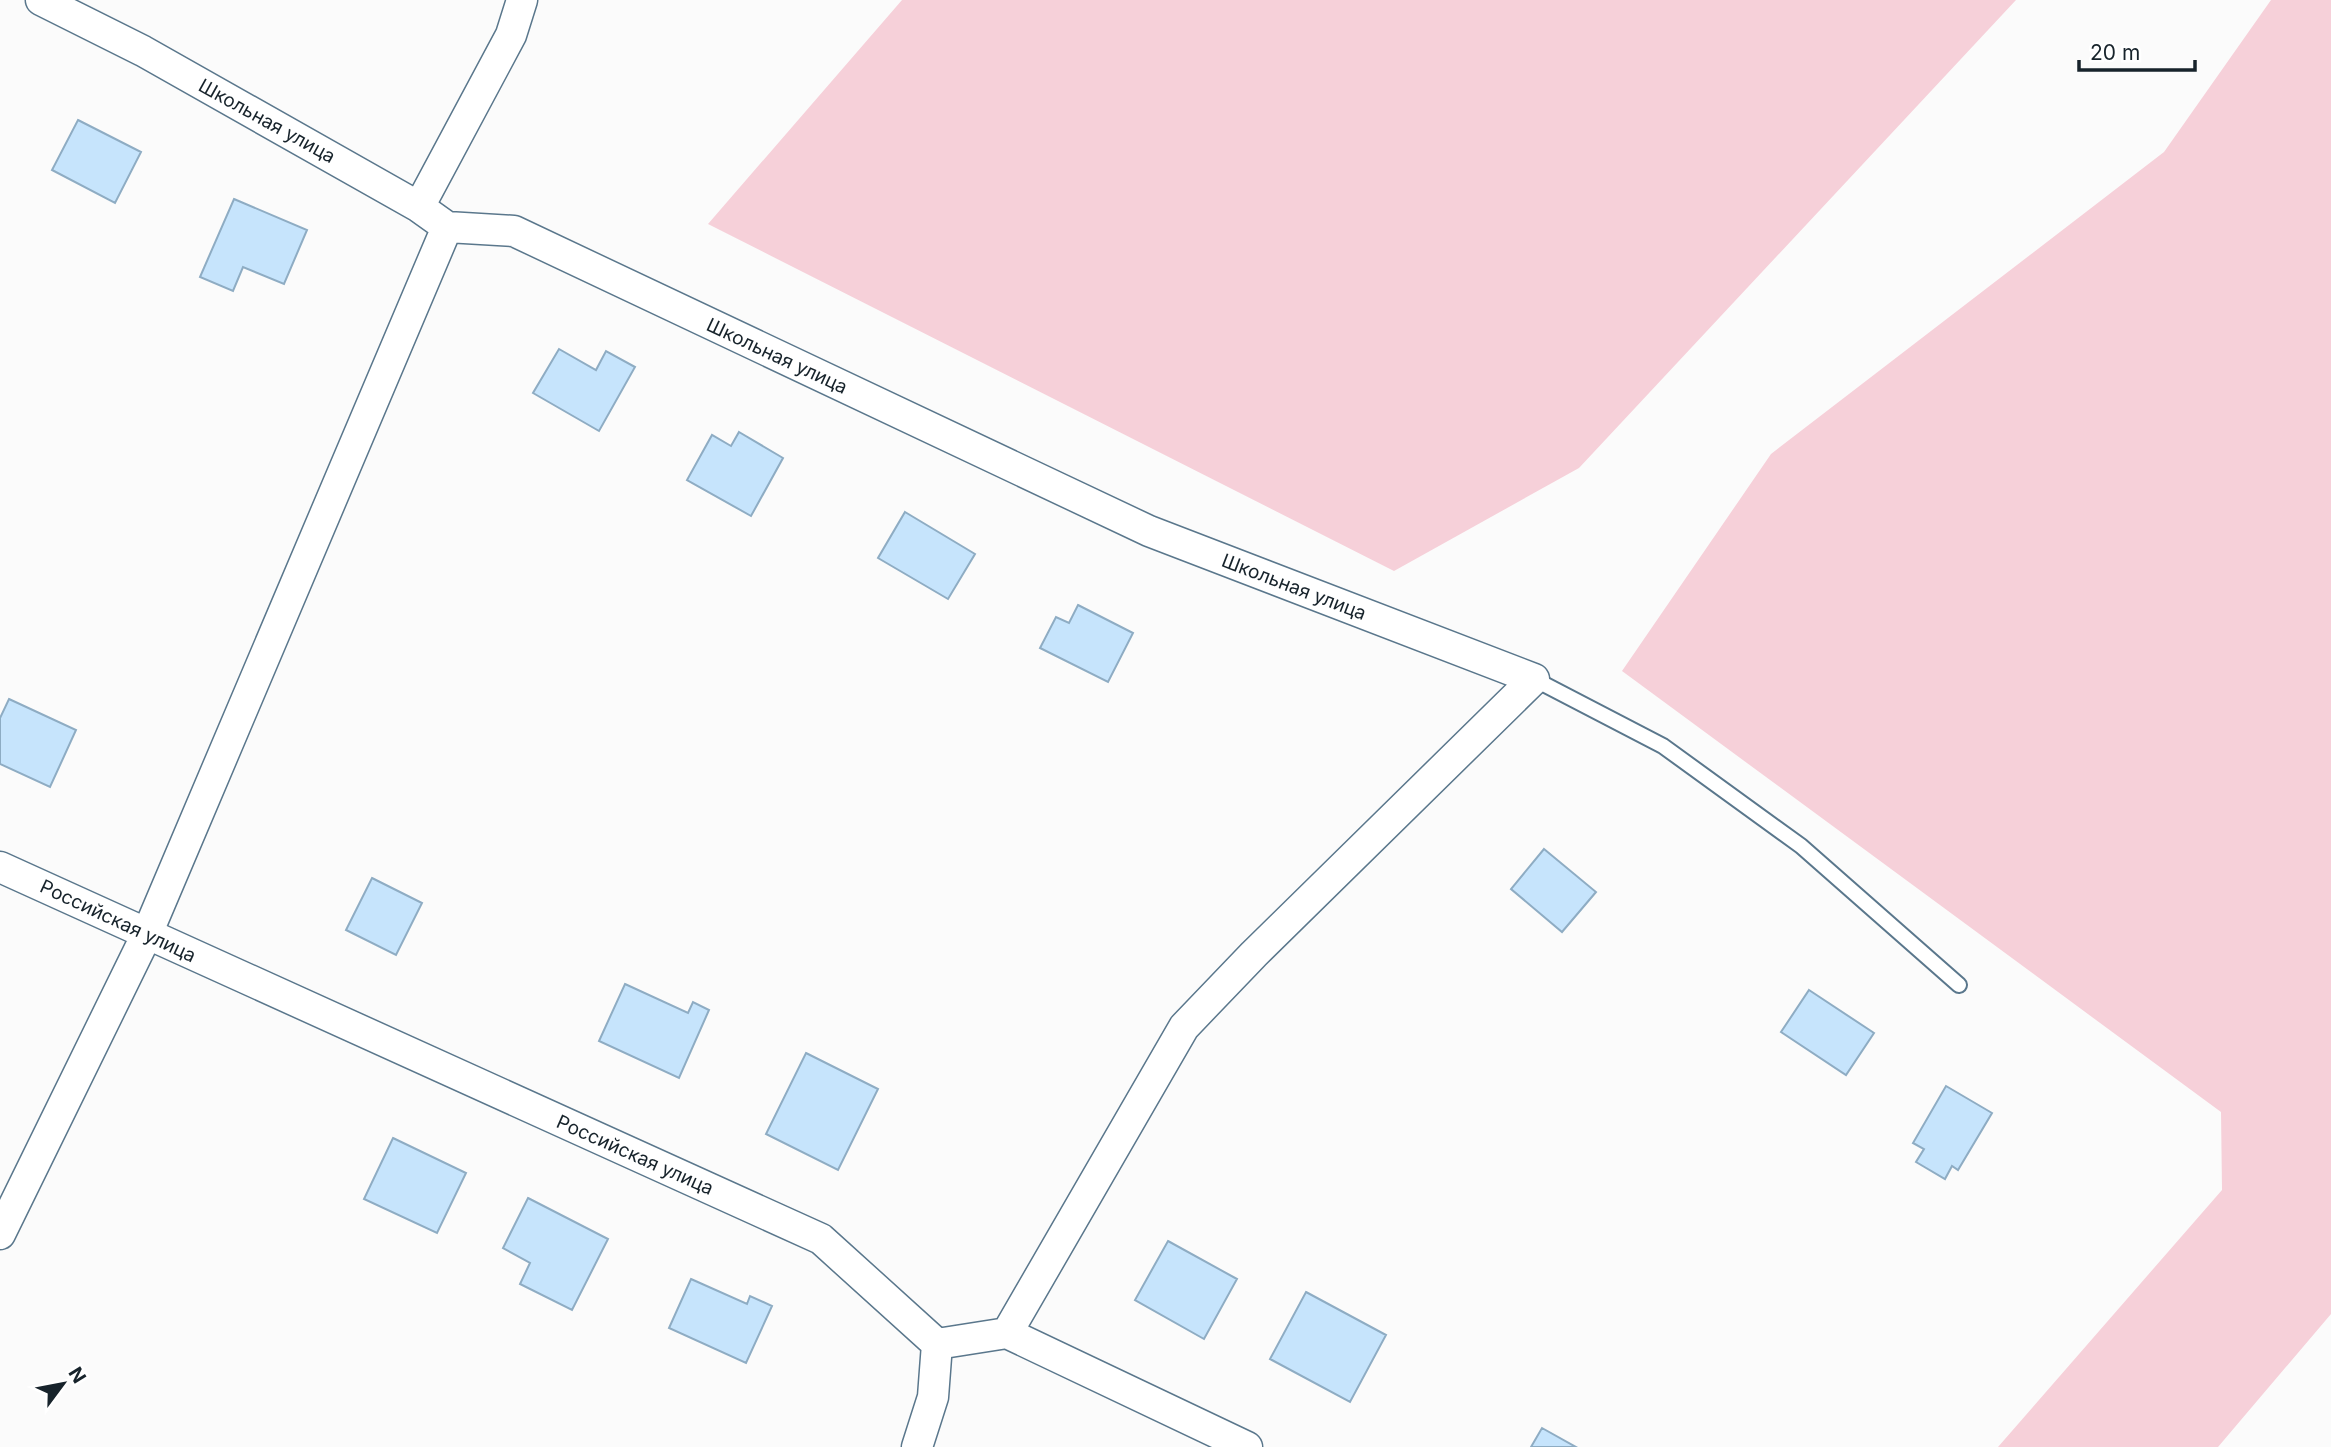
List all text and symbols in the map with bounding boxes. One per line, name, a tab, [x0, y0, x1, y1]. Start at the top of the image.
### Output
scale bar	[2079, 28, 2194, 72]
text: 20 m	[2090, 40, 2140, 65]
street label: Школьная улица	[195, 74, 339, 168]
street label: Школьная улица	[703, 313, 851, 399]
street label: Школьная улица	[1219, 549, 1369, 625]
street label: Российская улица	[36, 875, 200, 967]
street label: Российская улица	[553, 1110, 717, 1200]
north arrow	[28, 1349, 98, 1419]
text: N	[63, 1363, 91, 1387]

